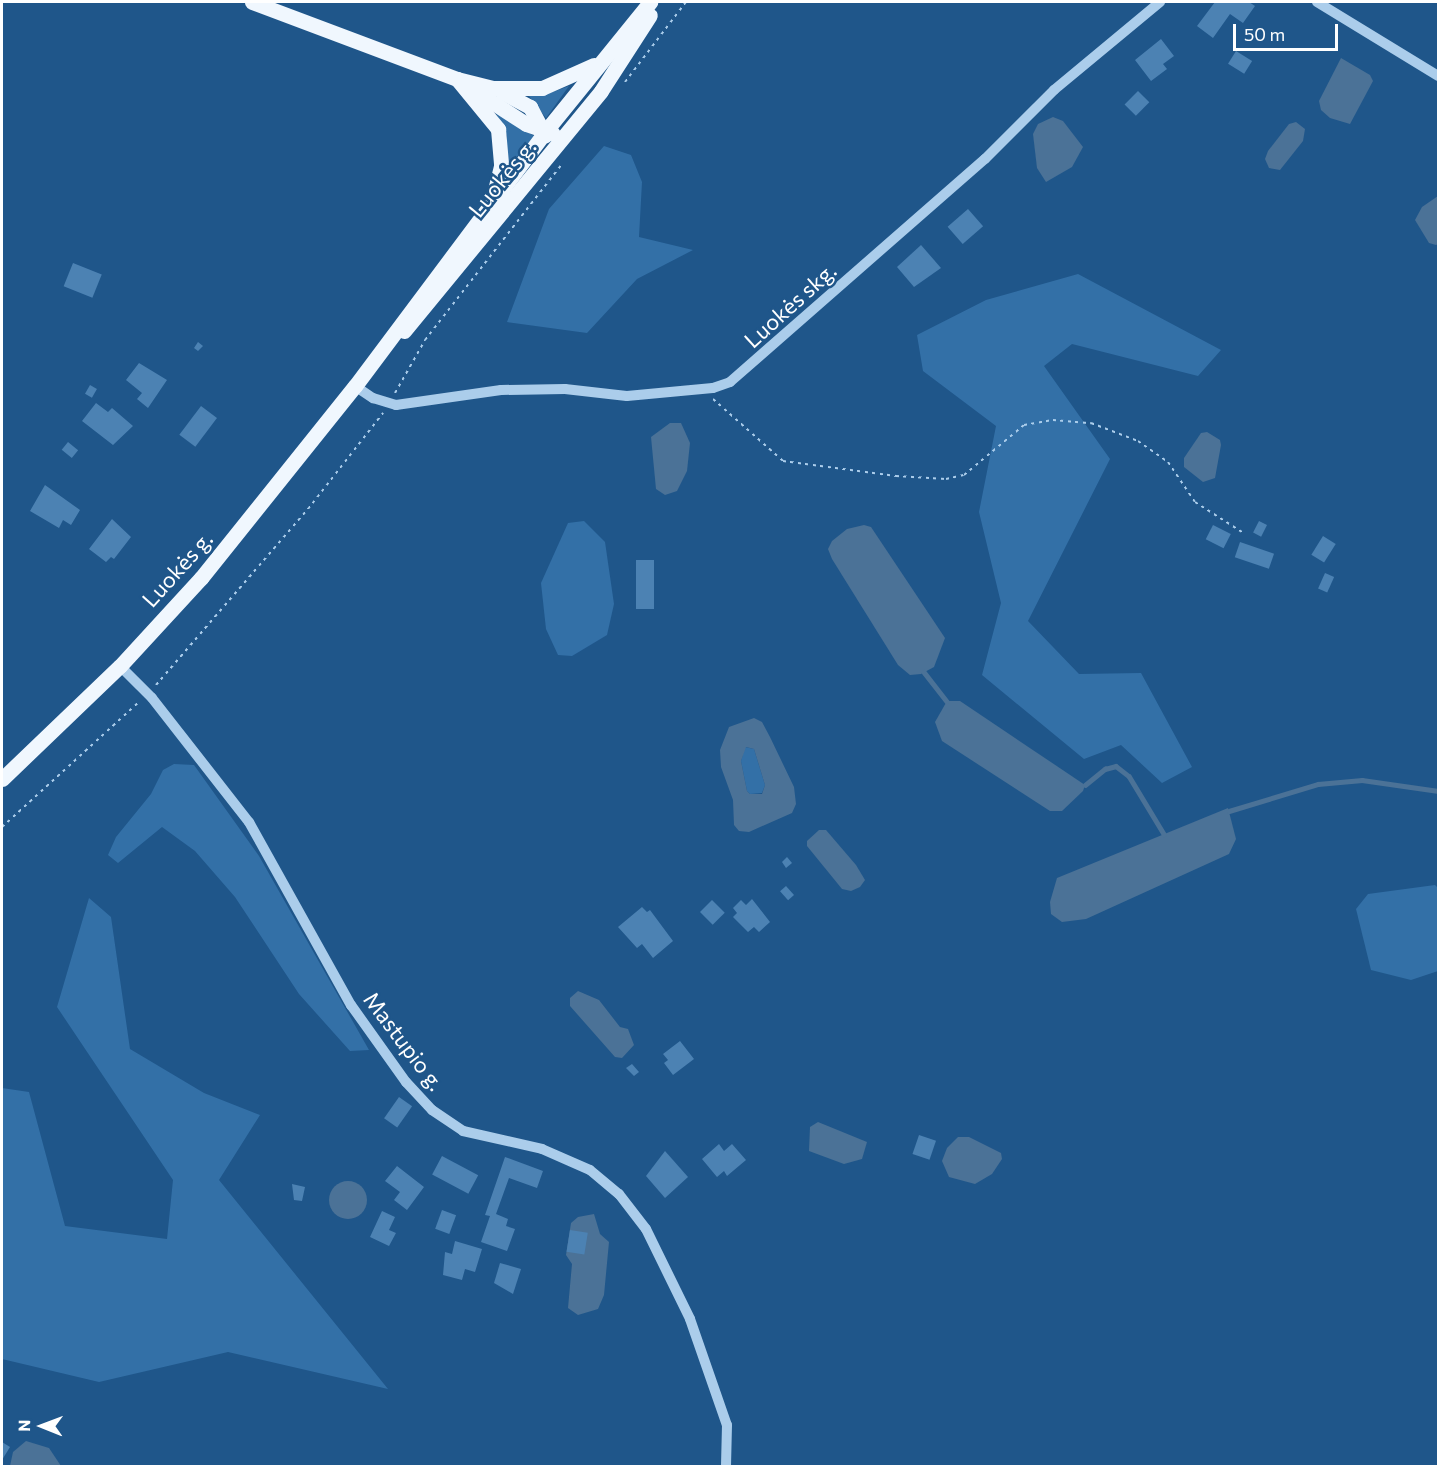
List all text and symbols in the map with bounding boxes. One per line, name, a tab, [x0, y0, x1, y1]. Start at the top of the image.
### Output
scale bar	[1236, 12, 1341, 50]
text: 50 m	[1244, 23, 1285, 45]
street label: Luokės g.	[463, 134, 541, 222]
street label: Luokės skg.	[739, 257, 841, 353]
street label: Luokės g.	[136, 526, 218, 612]
street label: Mastupio g.	[358, 986, 450, 1096]
north arrow	[12, 1396, 72, 1456]
text: N	[14, 1420, 33, 1432]

